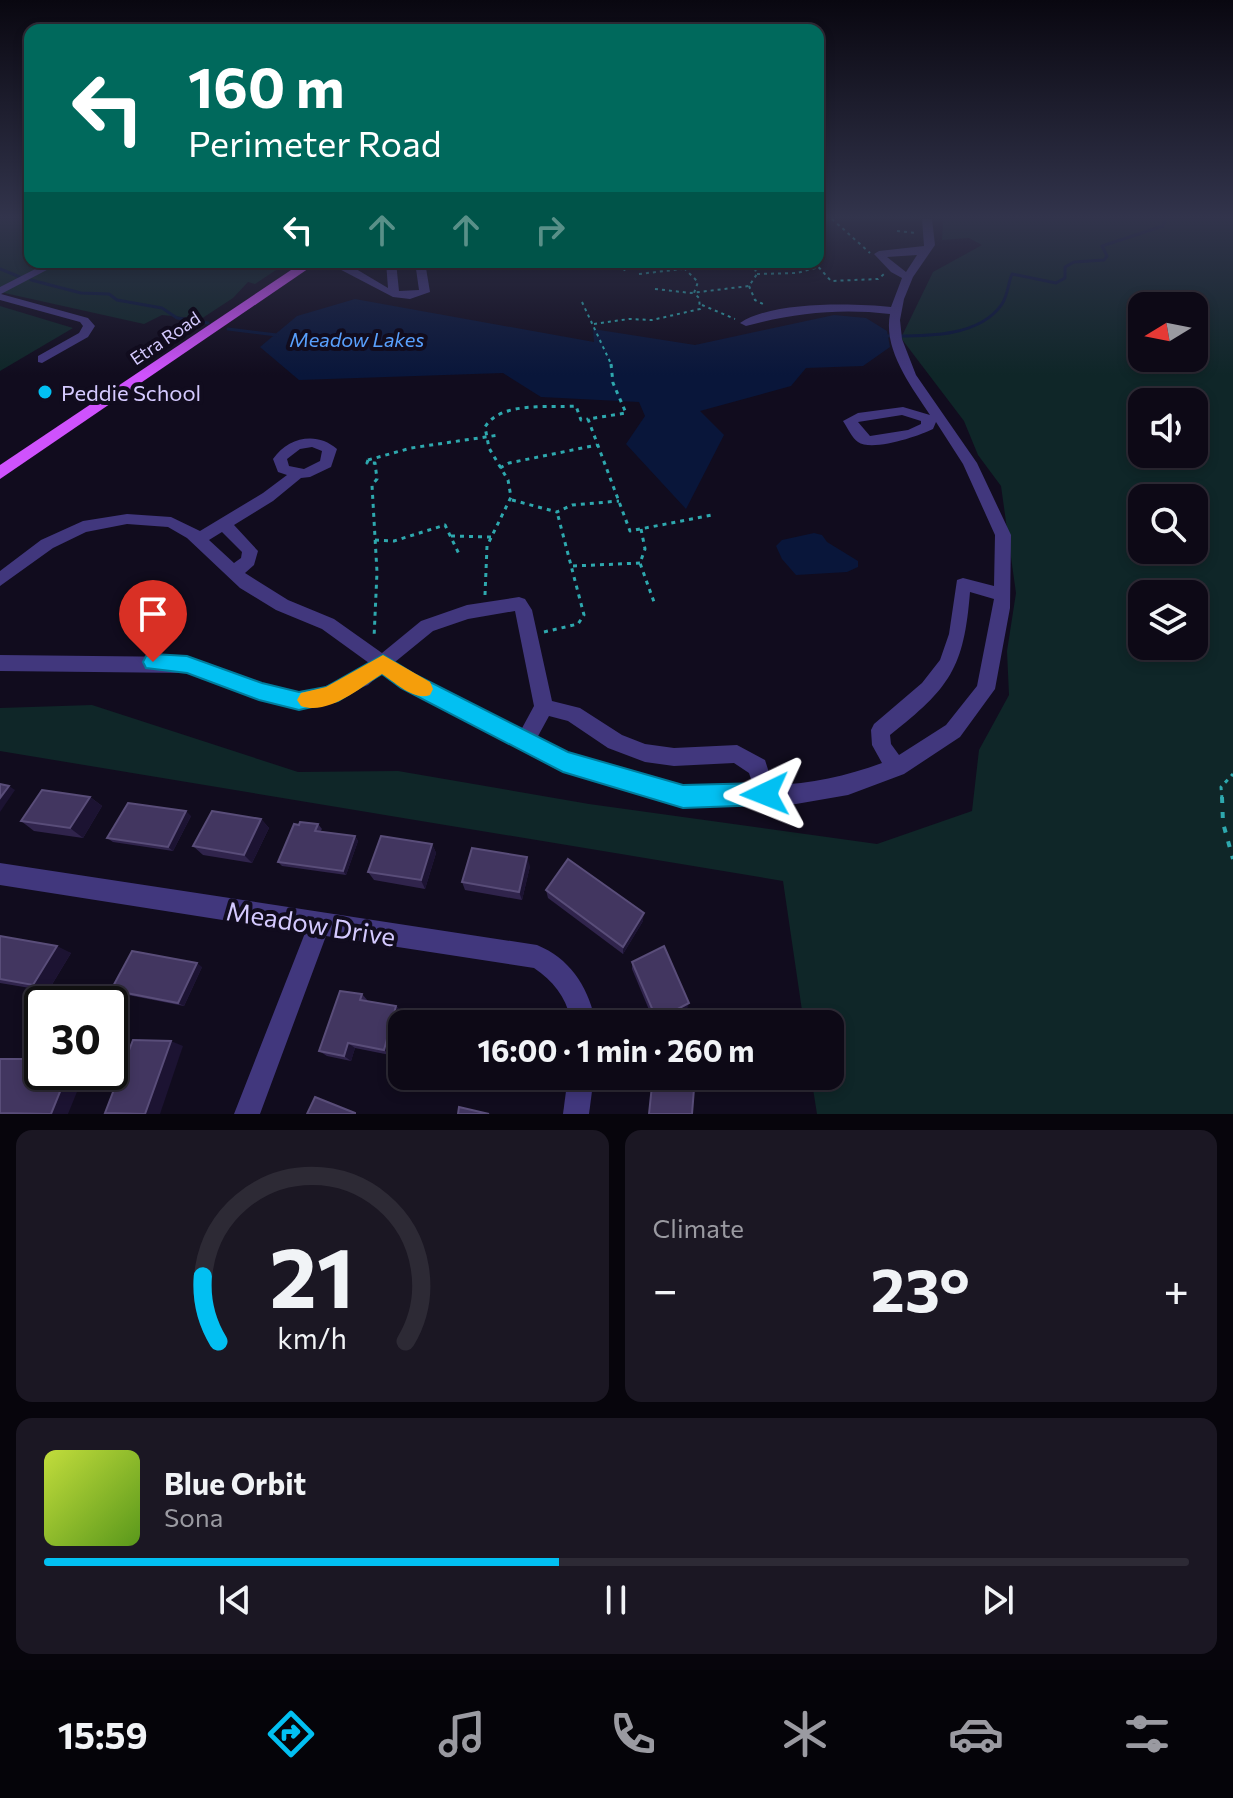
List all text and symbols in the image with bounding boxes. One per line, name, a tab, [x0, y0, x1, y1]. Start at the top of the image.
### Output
text: 160 m	[188, 51, 345, 120]
icon: left	[56, 56, 160, 160]
text: Perimeter Road	[188, 120, 442, 164]
icon: left	[276, 208, 320, 252]
icon: ahead	[360, 208, 404, 252]
icon: ahead	[444, 208, 488, 252]
icon: right	[528, 208, 572, 252]
north arrow	[1128, 292, 1208, 372]
map controls	[1128, 292, 1208, 660]
street label: Etra Road	[126, 307, 204, 369]
water label: Meadow Lakes	[290, 327, 424, 351]
place label: Peddie School	[61, 379, 201, 406]
marker: Peddie School	[36, 383, 54, 401]
button: sound	[1128, 388, 1208, 468]
button: search	[1128, 484, 1208, 564]
pin	[119, 580, 187, 662]
button: layers	[1128, 580, 1208, 660]
icon: arrive	[131, 592, 175, 636]
position arrow	[723, 752, 807, 836]
street label: Meadow Drive	[224, 894, 398, 952]
speed limit sign: 30	[24, 986, 128, 1090]
text: 16:00 · 1 min · 260 m	[477, 1031, 755, 1068]
text: Climate	[653, 1212, 744, 1243]
text: 21	[270, 1223, 355, 1325]
text: 23°	[871, 1251, 970, 1324]
text: −	[653, 1261, 678, 1315]
text: +	[1163, 1261, 1189, 1315]
text: km/h	[277, 1320, 347, 1355]
text: Blue Orbit	[164, 1464, 306, 1501]
text: Sona	[164, 1501, 223, 1532]
icon: previous	[213, 1578, 257, 1622]
icon: pause	[594, 1578, 638, 1622]
icon: next	[976, 1578, 1020, 1622]
icon: directions	[263, 1706, 319, 1762]
icon: music	[434, 1706, 490, 1762]
icon: phone	[605, 1706, 661, 1762]
icon: climate	[777, 1706, 833, 1762]
icon: car	[948, 1706, 1004, 1762]
icon: filters	[1119, 1706, 1175, 1762]
text: 15:59	[58, 1712, 148, 1756]

